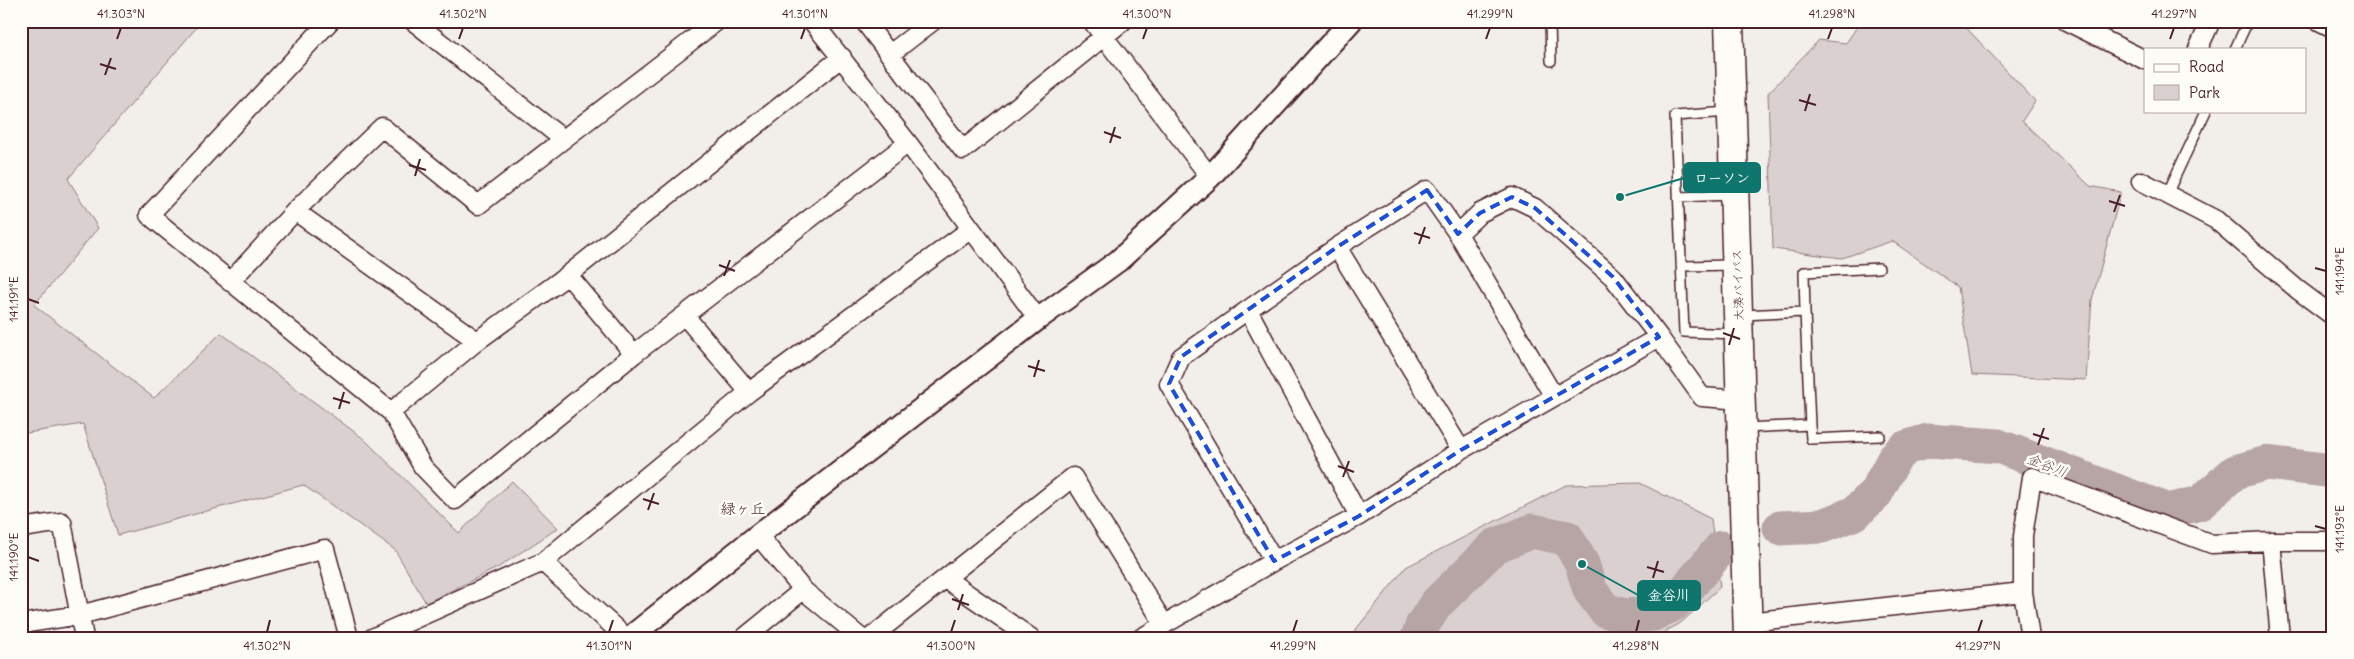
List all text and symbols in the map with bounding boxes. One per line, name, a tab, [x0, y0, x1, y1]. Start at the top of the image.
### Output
text: 41.303°N	[97, 6, 145, 21]
text: 41.302°N	[439, 6, 487, 21]
text: 41.301°N	[782, 6, 828, 21]
text: 41.300°N	[1123, 6, 1171, 21]
text: 41.299°N	[1467, 6, 1513, 21]
text: 41.298°N	[1809, 6, 1855, 21]
text: 41.297°N	[2151, 6, 2197, 21]
legend	[2144, 48, 2306, 112]
text: Road	[2189, 57, 2224, 76]
text: Park	[2189, 83, 2220, 102]
callout: ローソン	[1684, 163, 1760, 192]
text: ローソン	[1694, 169, 1750, 187]
text: 141.194°E	[2332, 247, 2347, 295]
street label: 大湊バイパス	[1729, 249, 1746, 321]
text: 141.191°E	[6, 276, 21, 322]
water label: 金谷川	[2024, 449, 2070, 481]
district label: 緑ヶ丘	[720, 499, 766, 518]
text: 141.193°E	[2332, 505, 2347, 553]
text: 141.190°E	[6, 533, 21, 581]
callout: 金谷川	[1638, 581, 1700, 610]
text: 金谷川	[1648, 586, 1690, 604]
text: 41.302°N	[243, 638, 291, 653]
text: 41.301°N	[586, 638, 632, 653]
text: 41.300°N	[927, 638, 975, 653]
text: 41.299°N	[1270, 638, 1316, 653]
text: 41.298°N	[1613, 638, 1659, 653]
text: 41.297°N	[1955, 638, 2001, 653]

